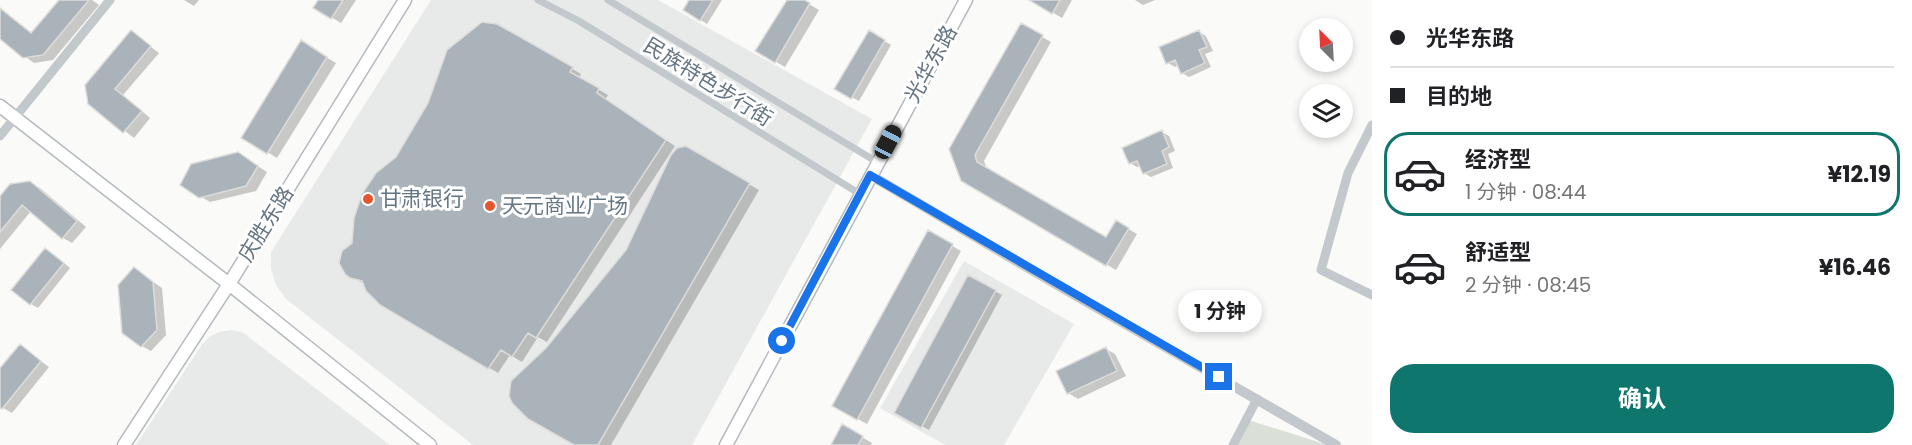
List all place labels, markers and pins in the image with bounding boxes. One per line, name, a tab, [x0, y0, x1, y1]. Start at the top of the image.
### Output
place label: 甘肃银行	[380, 184, 464, 213]
place label: 天元商业广场	[502, 191, 628, 220]
marker: 甘肃银行	[361, 192, 375, 206]
marker: 天元商业广场	[483, 199, 497, 213]

